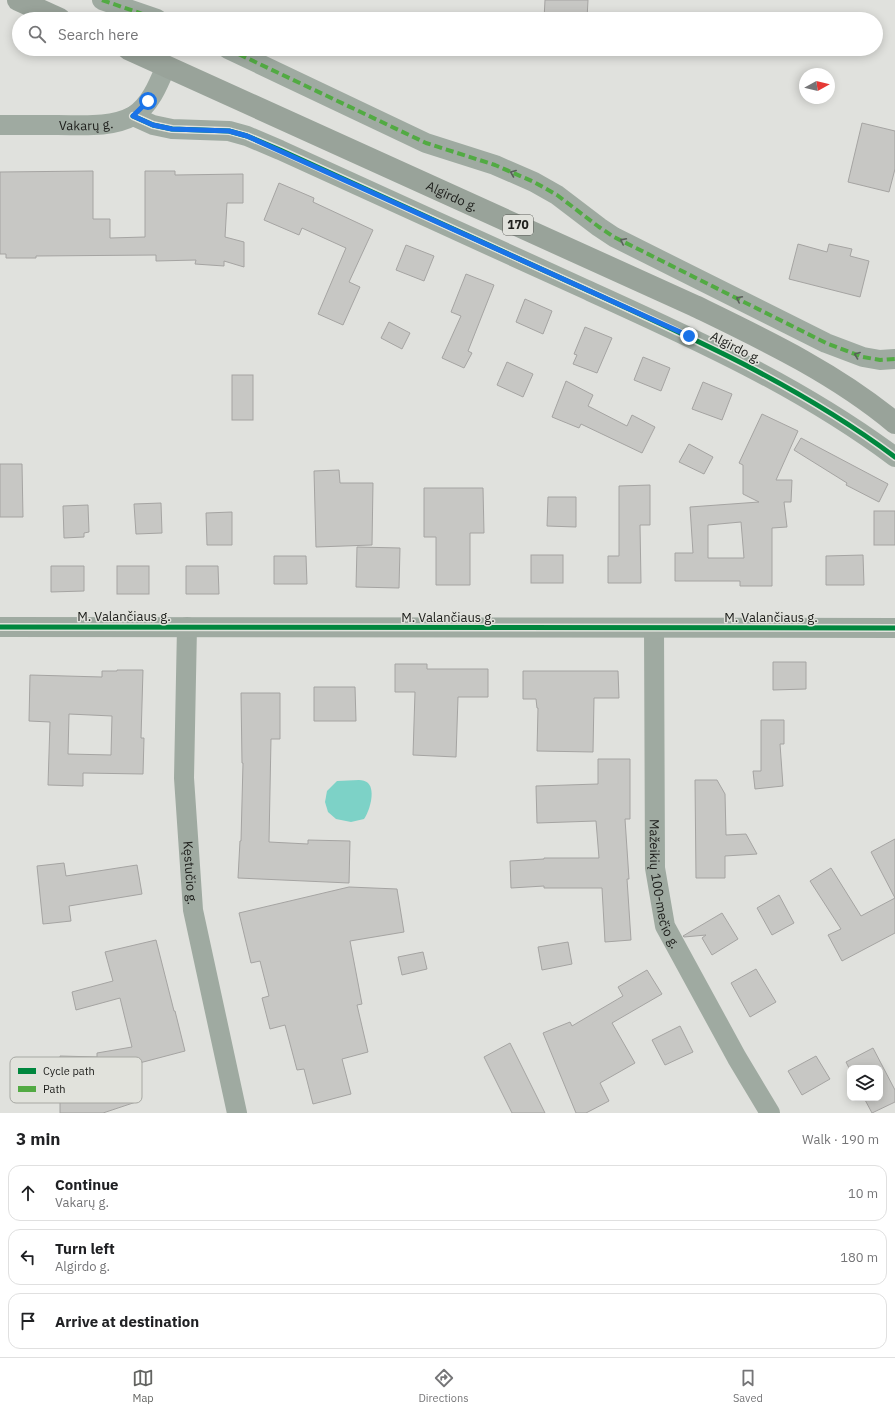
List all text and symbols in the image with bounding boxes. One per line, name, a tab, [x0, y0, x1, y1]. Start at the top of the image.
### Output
search box	[12, 12, 883, 56]
icon: search	[26, 23, 48, 45]
text: Search here	[58, 25, 138, 44]
north arrow	[799, 68, 835, 104]
route start	[139, 92, 157, 110]
street label: Vakarų g.	[59, 115, 115, 134]
one-way arrow	[510, 170, 518, 178]
street label: Algirdo g.	[423, 177, 481, 216]
road number: 170	[503, 215, 533, 235]
one-way arrow	[620, 238, 627, 246]
one-way arrow	[736, 297, 744, 304]
route end	[680, 327, 698, 345]
street label: Algirdo g.	[707, 327, 764, 368]
one-way arrow	[853, 351, 860, 359]
street label: M. Valančiaus g.	[77, 608, 171, 625]
street label: M. Valančiaus g.	[401, 609, 495, 626]
street label: M. Valančiaus g.	[724, 609, 818, 626]
street label: Mažeikių 100-mečio g.	[646, 819, 684, 952]
street label: Kęstučio g.	[179, 840, 201, 905]
legend	[10, 1057, 142, 1103]
text: Cycle path	[43, 1064, 95, 1078]
map controls	[847, 1065, 883, 1101]
button: layers	[847, 1065, 883, 1101]
text: Path	[43, 1082, 66, 1096]
text: 3 min	[16, 1128, 60, 1150]
text: Walk · 190 m	[802, 1131, 879, 1148]
text: Continue	[55, 1175, 119, 1194]
icon: ahead	[17, 1182, 39, 1204]
text: 10 m	[848, 1185, 878, 1202]
text: Vakarų g.	[55, 1194, 109, 1211]
text: Turn left	[55, 1239, 115, 1258]
icon: left	[17, 1246, 39, 1268]
text: 180 m	[840, 1249, 878, 1266]
text: Algirdo g.	[55, 1258, 110, 1275]
icon: arrive	[17, 1310, 39, 1332]
text: Arrive at destination	[55, 1312, 199, 1331]
tab: Map	[132, 1367, 154, 1405]
tab: Directions	[418, 1367, 469, 1405]
tab: Saved	[733, 1367, 763, 1405]

